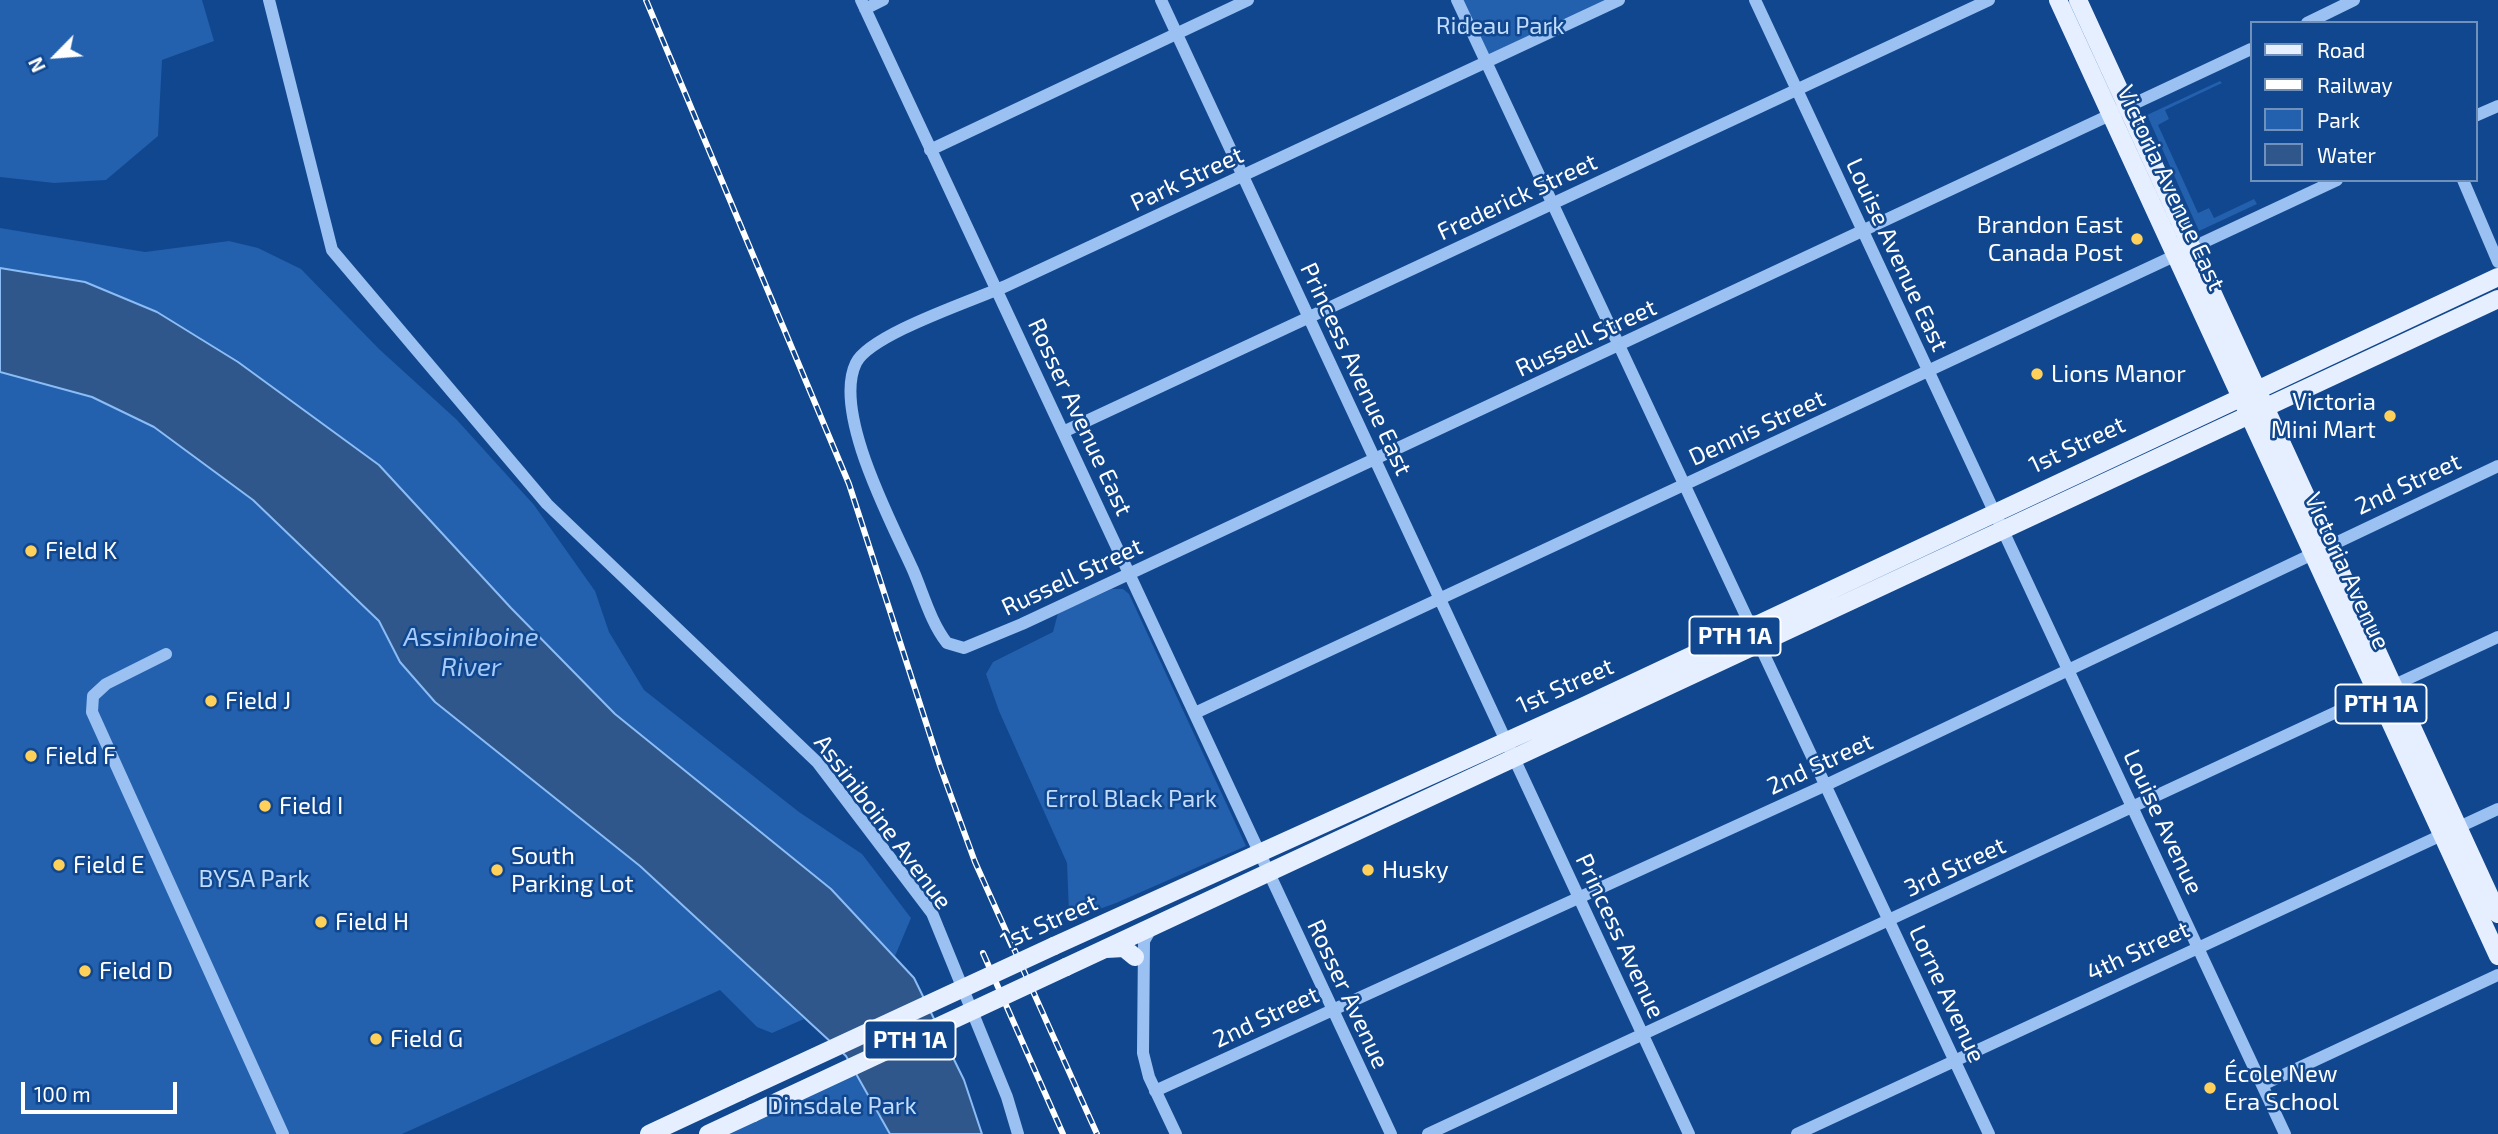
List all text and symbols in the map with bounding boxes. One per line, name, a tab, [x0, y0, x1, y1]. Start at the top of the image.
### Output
park label: Rideau Park	[1436, 12, 1564, 40]
north arrow	[21, 21, 91, 91]
legend	[2250, 21, 2477, 182]
text: Road	[2317, 37, 2365, 62]
text: N	[23, 54, 50, 76]
text: Railway	[2317, 72, 2393, 97]
street label: Victoria Avenue East	[2111, 81, 2231, 295]
text: Park	[2317, 107, 2360, 132]
street label: Park Street	[1126, 140, 1248, 218]
text: Water	[2317, 142, 2376, 167]
street label: Frederick Street	[1433, 147, 1601, 247]
street label: Louise Avenue East	[1840, 154, 1954, 356]
place label: Brandon East Canada Post	[1977, 211, 2123, 267]
marker: Brandon East Canada Post	[2129, 231, 2145, 247]
street label: Princess Avenue East	[1294, 258, 1418, 480]
street label: Russell Street	[1511, 293, 1661, 383]
street label: Rosser Avenue East	[1022, 314, 1138, 520]
place label: Lions Manor	[2051, 360, 2186, 388]
marker: Lions Manor	[2029, 366, 2045, 382]
street label: Dennis Street	[1684, 384, 1830, 472]
place label: Victoria Mini Mart	[2271, 388, 2376, 444]
marker: Victoria Mini Mart	[2382, 408, 2398, 424]
street label: 1st Street	[2024, 410, 2130, 480]
street label: 2nd Street	[2351, 447, 2465, 521]
street label: Victoria Avenue	[2298, 488, 2396, 654]
street label: Russell Street	[997, 532, 1147, 622]
place label: Field K	[45, 537, 117, 565]
marker: Field K	[23, 543, 39, 559]
road number: PTH 1A	[1690, 616, 1780, 656]
water label: Assiniboine River	[403, 621, 539, 682]
street label: 1st Street	[1512, 652, 1618, 720]
road number: PTH 1A	[2336, 684, 2426, 724]
place label: Field J	[225, 687, 291, 715]
marker: Field J	[203, 693, 219, 709]
street label: 2nd Street	[1763, 727, 1877, 801]
street label: Assiniboine Avenue	[808, 729, 958, 915]
place label: Field F	[45, 742, 116, 770]
street label: Louise Avenue	[2117, 745, 2209, 899]
marker: Field F	[23, 748, 39, 764]
park label: Errol Black Park	[1045, 785, 1217, 813]
place label: Field I	[279, 792, 343, 820]
marker: Field I	[257, 798, 273, 814]
street label: 3rd Street	[1900, 831, 2010, 903]
place label: South Parking Lot	[511, 842, 634, 898]
street label: Princess Avenue	[1569, 849, 1671, 1023]
place label: Field E	[73, 851, 144, 879]
place label: Husky	[1382, 856, 1449, 884]
marker: Field E	[51, 857, 67, 873]
marker: South Parking Lot	[489, 862, 505, 878]
marker: Husky	[1360, 862, 1376, 878]
park label: BYSA Park	[199, 865, 309, 893]
street label: 1st Street	[996, 888, 1102, 956]
place label: Field H	[335, 908, 409, 936]
marker: Field H	[313, 914, 329, 930]
street label: Rosser Avenue	[1301, 915, 1395, 1073]
street label: 4th Street	[2082, 915, 2194, 987]
street label: Lorne Avenue	[1903, 921, 1991, 1067]
place label: Field D	[99, 957, 173, 985]
marker: Field D	[77, 963, 93, 979]
street label: 2nd Street	[1209, 980, 1323, 1054]
road number: PTH 1A	[864, 1021, 956, 1060]
place label: Field G	[390, 1025, 463, 1053]
marker: Field G	[368, 1031, 384, 1047]
place label: École New Era School	[2224, 1060, 2339, 1116]
scale bar	[24, 1068, 180, 1112]
marker: École New Era School	[2202, 1080, 2218, 1096]
text: 100 m	[34, 1081, 91, 1106]
park label: Dinsdale Park	[767, 1092, 917, 1120]

